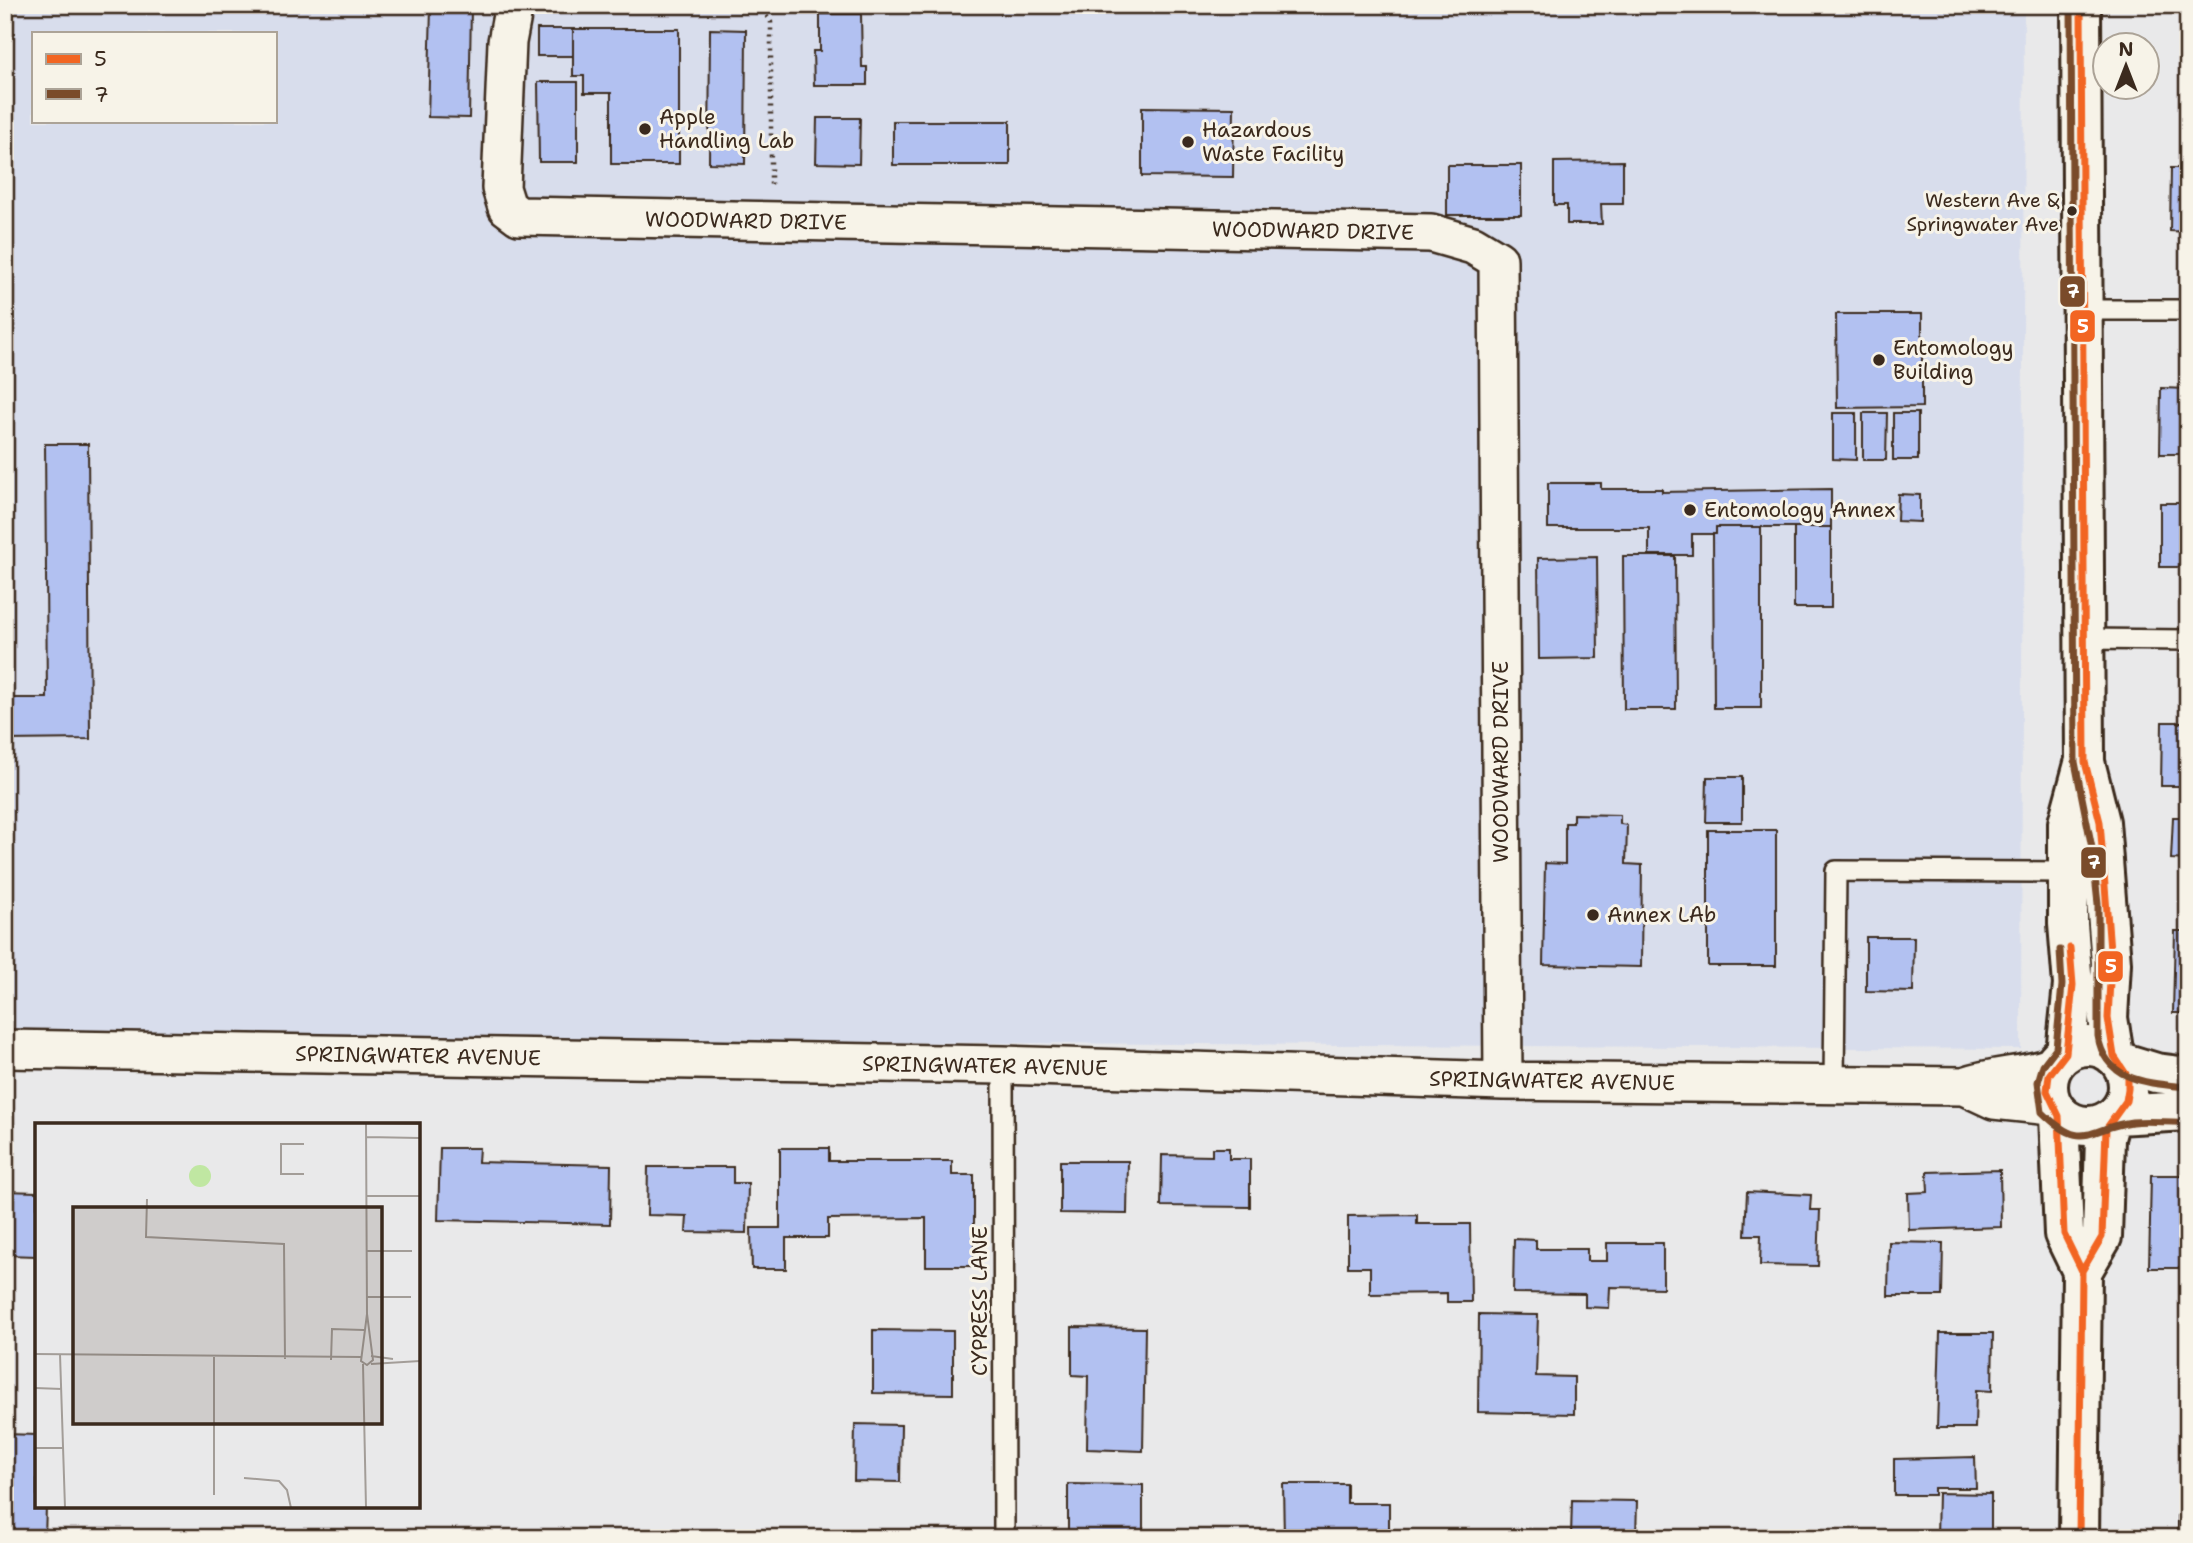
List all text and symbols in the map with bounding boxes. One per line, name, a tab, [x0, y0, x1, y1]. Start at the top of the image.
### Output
legend	[32, 32, 276, 122]
north arrow	[2092, 32, 2162, 102]
text: N	[2118, 37, 2134, 62]
text: 5	[94, 45, 107, 73]
text: 7	[94, 81, 109, 109]
place label: Apple Handling Lab	[659, 103, 794, 155]
place label: Hazardous Waste Facility	[1202, 116, 1344, 168]
marker: Apple Handling Lab	[637, 121, 653, 137]
marker: Hazardous Waste Facility	[1180, 134, 1196, 150]
place label: Western Ave & Springwater Ave	[1907, 188, 2060, 237]
marker: Western Ave & Springwater Ave	[2065, 204, 2079, 218]
street label: WOODWARD DRIVE	[645, 205, 847, 237]
street label: WOODWARD DRIVE	[1212, 215, 1414, 247]
line badge: 7	[2059, 275, 2086, 308]
text: 7	[2066, 279, 2080, 304]
line badge: 5	[2069, 309, 2096, 343]
text: 5	[2077, 314, 2089, 339]
place label: Entomology Building	[1893, 334, 2014, 386]
marker: Entomology Building	[1871, 352, 1887, 368]
place label: Entomology Annex	[1704, 496, 1895, 524]
marker: Entomology Annex	[1682, 502, 1698, 518]
street label: WOODWARD DRIVE	[1487, 661, 1515, 863]
line badge: 7	[2080, 846, 2107, 879]
text: 7	[2087, 850, 2101, 875]
place label: Annex LAb	[1607, 901, 1716, 929]
marker: Annex LAb	[1585, 907, 1601, 923]
line badge: 5	[2097, 950, 2124, 983]
text: 5	[2105, 954, 2117, 979]
street label: SPRINGWATER AVENUE	[295, 1040, 541, 1072]
street label: SPRINGWATER AVENUE	[862, 1050, 1108, 1082]
street label: SPRINGWATER AVENUE	[1429, 1065, 1675, 1097]
inset map	[35, 1123, 420, 1508]
street label: CYPRESS LANE	[966, 1226, 994, 1376]

